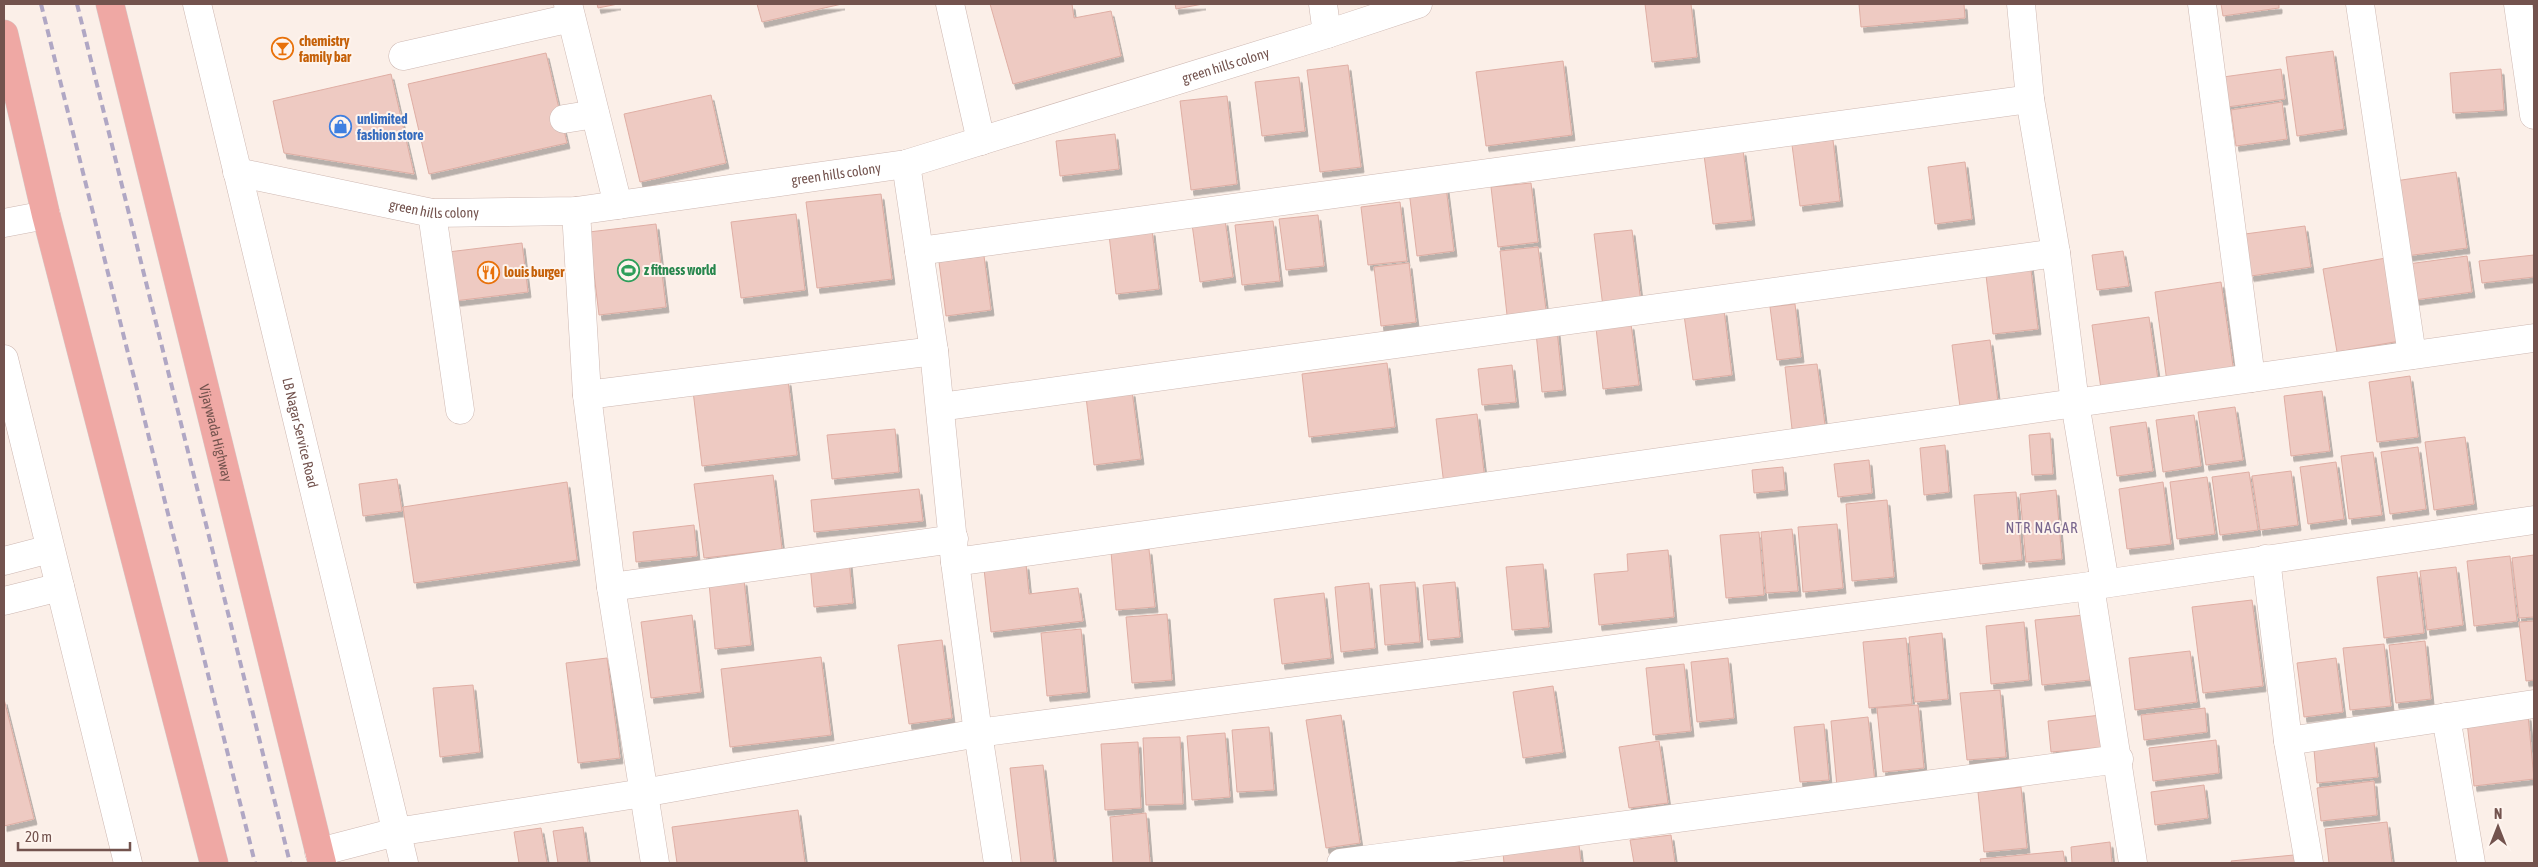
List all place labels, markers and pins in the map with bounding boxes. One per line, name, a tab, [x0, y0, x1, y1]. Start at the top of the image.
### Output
place label: chemistry family bar	[298, 33, 352, 65]
bar icon: chemistry family bar	[271, 37, 295, 61]
place label: unlimited fashion store	[356, 111, 424, 143]
shop icon: unlimited fashion store	[329, 115, 353, 139]
sports icon: z fitness world	[616, 258, 640, 282]
restaurant icon: louis burger	[476, 260, 500, 284]
place label: z fitness world	[644, 262, 717, 278]
place label: louis burger	[504, 264, 565, 280]

